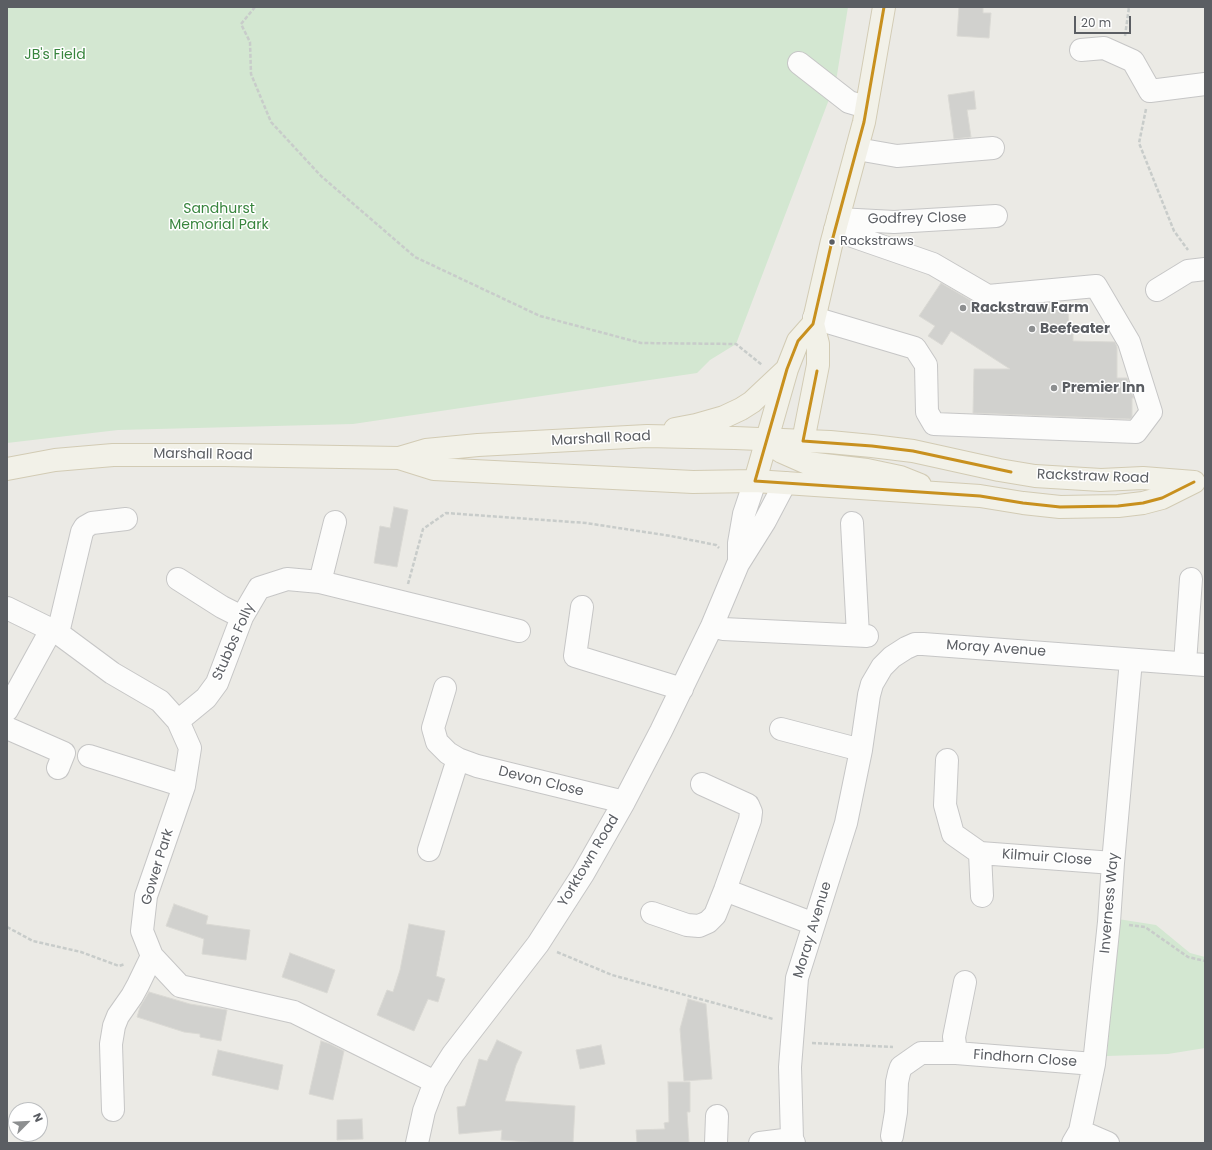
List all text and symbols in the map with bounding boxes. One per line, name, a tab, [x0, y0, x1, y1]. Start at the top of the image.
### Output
scale bar	[1076, 8, 1133, 34]
text: 20 m	[1081, 14, 1111, 31]
park label: JB's Field	[24, 47, 86, 63]
park label: Sandhurst Memorial Park	[169, 201, 269, 234]
street label: Godfrey Close	[868, 210, 966, 228]
place label: Rackstraws	[840, 234, 914, 250]
marker: Rackstraws	[827, 237, 837, 247]
place label: Rackstraw Farm	[971, 300, 1089, 316]
marker: Rackstraw Farm	[958, 303, 968, 313]
place label: Beefeater	[1040, 321, 1110, 337]
marker: Beefeater	[1027, 324, 1037, 334]
place label: Premier Inn	[1062, 380, 1145, 396]
marker: Premier Inn	[1049, 383, 1059, 393]
street label: Marshall Road	[551, 428, 651, 450]
street label: Marshall Road	[153, 446, 253, 464]
street label: Rackstraw Road	[1037, 467, 1149, 487]
street label: Stubbs Folly	[209, 601, 259, 683]
street label: Moray Avenue	[946, 637, 1046, 661]
street label: Devon Close	[497, 763, 585, 801]
street label: Yorktown Road	[555, 812, 623, 910]
street label: Gower Park	[138, 827, 178, 907]
street label: Kilmuir Close	[1001, 846, 1093, 870]
street label: Inverness Way	[1097, 852, 1123, 954]
street label: Moray Avenue	[790, 880, 836, 980]
street label: Findhorn Close	[973, 1047, 1077, 1071]
north arrow	[8, 1102, 48, 1142]
text: N	[29, 1110, 47, 1125]

